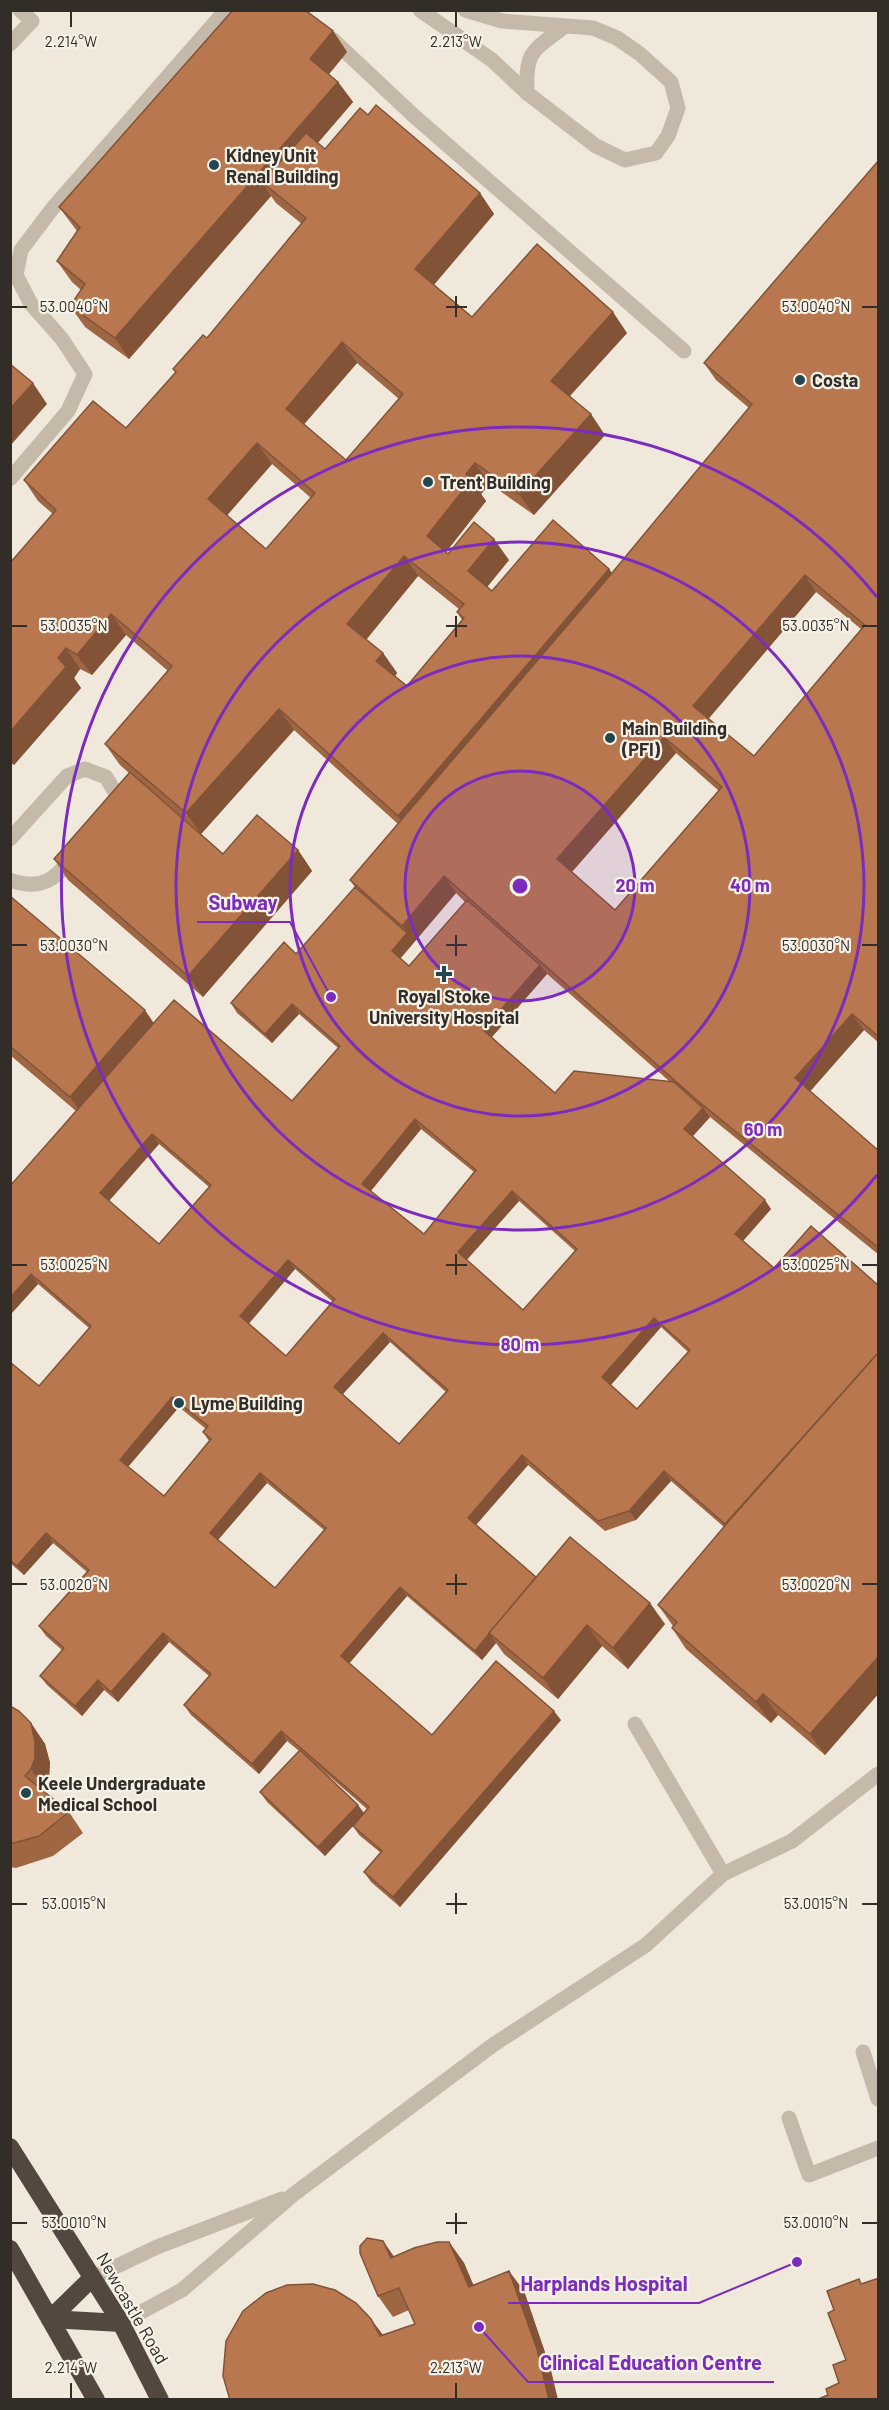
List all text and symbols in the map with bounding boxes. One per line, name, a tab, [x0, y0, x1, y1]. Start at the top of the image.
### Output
text: 2.214°W	[45, 32, 97, 50]
text: 2.213°W	[430, 32, 482, 50]
place label: Kidney Unit Renal Building	[226, 144, 339, 187]
marker: Kidney Unit Renal Building	[207, 158, 221, 172]
text: 53.0040°N	[40, 297, 108, 315]
text: 53.0040°N	[782, 297, 850, 315]
place label: Costa	[812, 369, 858, 391]
marker: Costa	[793, 373, 807, 387]
place label: Trent Building	[440, 471, 551, 493]
marker: Trent Building	[421, 475, 435, 489]
text: 53.0035°N	[40, 616, 108, 634]
text: 53.0035°N	[782, 616, 850, 634]
place label: Main Building (PFI)	[621, 717, 727, 760]
marker: Main Building (PFI)	[603, 731, 617, 745]
text: 20 m	[616, 874, 654, 896]
text: 40 m	[730, 874, 770, 896]
centre of rings	[510, 876, 530, 896]
callout: Subway	[197, 884, 290, 922]
text: Subway	[208, 890, 278, 914]
text: 53.0030°N	[40, 936, 108, 954]
text: 53.0030°N	[782, 936, 850, 954]
marker: Royal Stoke University Hospital	[435, 965, 453, 983]
place label: Royal Stoke University Hospital	[369, 985, 519, 1028]
text: 60 m	[744, 1118, 782, 1140]
text: 53.0025°N	[40, 1255, 108, 1273]
text: 53.0025°N	[782, 1255, 850, 1273]
text: 80 m	[501, 1333, 539, 1355]
place label: Lyme Building	[191, 1392, 303, 1414]
marker: Lyme Building	[172, 1396, 186, 1410]
text: 53.0020°N	[40, 1575, 108, 1593]
text: 53.0020°N	[782, 1575, 850, 1593]
place label: Keele Undergraduate Medical School	[38, 1772, 206, 1815]
marker: Keele Undergraduate Medical School	[19, 1786, 33, 1800]
text: 53.0015°N	[42, 1894, 106, 1912]
text: 53.0015°N	[784, 1894, 848, 1912]
text: 53.0010°N	[41, 2213, 107, 2231]
text: 53.0010°N	[783, 2213, 849, 2231]
street label: Newcastle Road	[92, 2248, 174, 2368]
callout: Harplands Hospital	[508, 2265, 699, 2303]
text: Harplands Hospital	[520, 2271, 688, 2295]
callout: Clinical Education Centre	[528, 2344, 774, 2382]
text: Clinical Education Centre	[540, 2350, 762, 2374]
text: 2.214°W	[45, 2358, 97, 2376]
text: 2.213°W	[430, 2358, 482, 2376]

